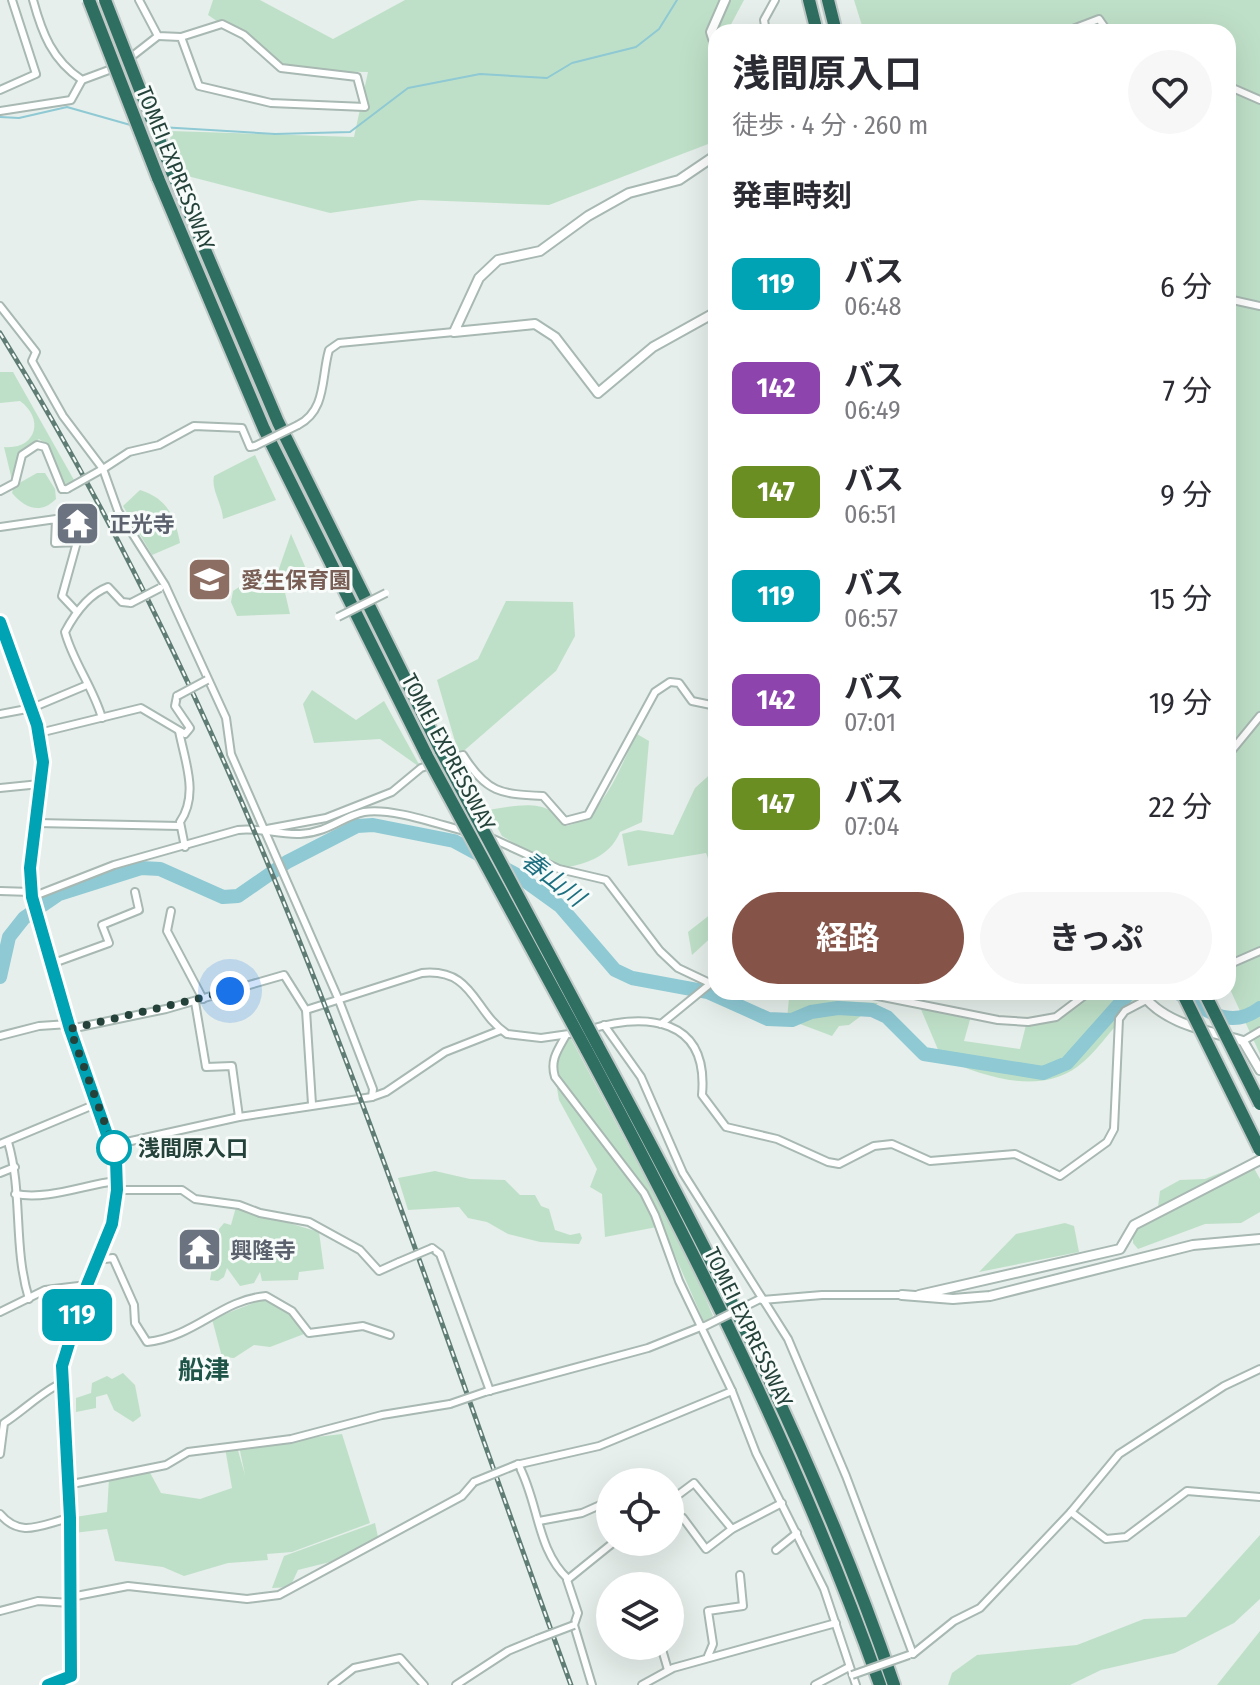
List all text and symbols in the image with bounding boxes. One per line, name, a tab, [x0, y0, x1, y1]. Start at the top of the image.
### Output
button: heart	[1128, 50, 1212, 134]
text: 浅間原入口	[732, 51, 922, 97]
street label: TOMEI EXPRESSWAY	[130, 83, 221, 254]
text: 徒歩 · 4 分 · 260 m	[732, 110, 928, 141]
text: 発車時刻	[732, 178, 852, 214]
text: バス	[844, 254, 904, 290]
text: 119	[757, 267, 795, 300]
text: 6 分	[1160, 269, 1212, 305]
text: 06:48	[844, 291, 901, 322]
text: バス	[844, 358, 904, 394]
text: 142	[757, 371, 795, 404]
text: 7 分	[1163, 373, 1212, 409]
text: 06:49	[844, 395, 901, 426]
text: バス	[844, 462, 904, 498]
text: 147	[757, 475, 795, 508]
text: 9 分	[1160, 477, 1212, 513]
text: 06:51	[844, 499, 897, 530]
temple icon: 正光寺	[54, 500, 102, 548]
place label: 正光寺	[109, 511, 175, 538]
school or university icon: 愛生保育園	[186, 556, 234, 604]
text: バス	[844, 566, 904, 602]
place label: 愛生保育園	[241, 567, 351, 594]
text: 119	[757, 579, 795, 612]
text: 15 分	[1149, 581, 1212, 617]
text: 06:57	[844, 603, 898, 634]
street label: TOMEI EXPRESSWAY	[396, 669, 501, 835]
text: バス	[844, 670, 904, 706]
text: 142	[757, 683, 795, 716]
text: 19 分	[1149, 685, 1212, 721]
text: 07:01	[844, 707, 896, 738]
text: バス	[844, 774, 904, 810]
text: 147	[757, 787, 795, 820]
text: 22 分	[1148, 789, 1212, 825]
text: 07:04	[844, 811, 899, 842]
water label: 春山川	[516, 846, 592, 914]
button: 経路	[732, 892, 964, 984]
button: きっぷ	[980, 892, 1212, 984]
your location	[210, 971, 250, 1011]
marker: 浅間原入口	[97, 1131, 131, 1165]
place label: 浅間原入口	[138, 1135, 248, 1162]
temple icon: 興隆寺	[175, 1226, 223, 1274]
place label: 興隆寺	[230, 1237, 296, 1264]
street label: TOMEI EXPRESSWAY	[698, 1243, 799, 1411]
line badge: 119	[31, 1289, 123, 1341]
text: 119	[58, 1298, 96, 1331]
district label: 船津	[178, 1355, 230, 1386]
map controls	[596, 1468, 684, 1660]
button: locate	[596, 1468, 684, 1556]
button: layers	[596, 1572, 684, 1660]

